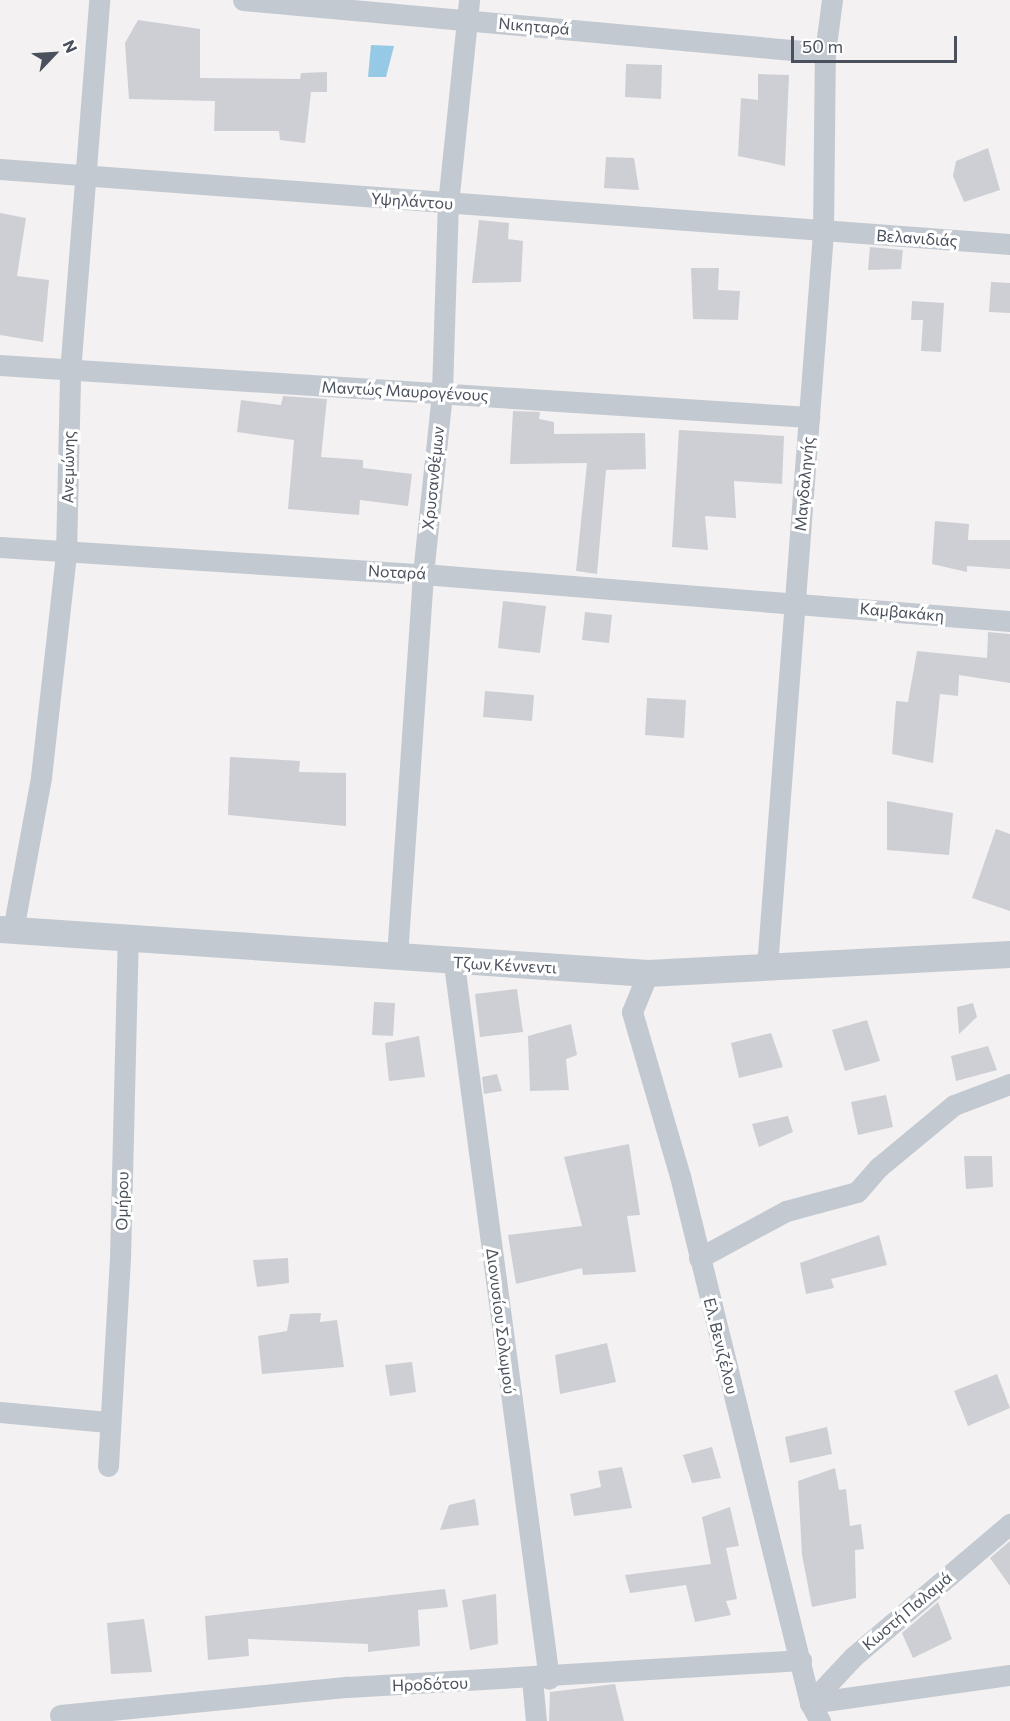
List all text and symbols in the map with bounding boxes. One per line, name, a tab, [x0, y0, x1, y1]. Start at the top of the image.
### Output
street label: Νικηταρά	[498, 13, 570, 39]
north arrow	[24, 24, 84, 84]
scale bar	[794, 24, 960, 62]
text: 50 m	[802, 35, 843, 57]
text: N	[60, 37, 82, 56]
street label: Υψηλάντου	[370, 189, 454, 213]
street label: Βελανιδιάς	[876, 226, 958, 250]
street label: Μαντώς Μαυρογένους	[321, 377, 489, 405]
street label: Χρυσανθέμων	[418, 425, 448, 531]
street label: Ανεμώνης	[58, 430, 78, 504]
street label: Μαγδαληνής	[790, 436, 818, 532]
street label: Νοταρά	[367, 561, 427, 583]
street label: Καμβακάκη	[859, 599, 945, 625]
street label: Τζων Κέννεντι	[453, 953, 557, 977]
street label: Ομήρου	[112, 1171, 132, 1231]
street label: Διονυσίου Σολωμού	[483, 1247, 519, 1395]
street label: Ελ. Βενιζέλου	[700, 1296, 742, 1396]
street label: Κωστή Παλαμά	[858, 1568, 956, 1654]
street label: Ηροδότου	[392, 1673, 468, 1695]

